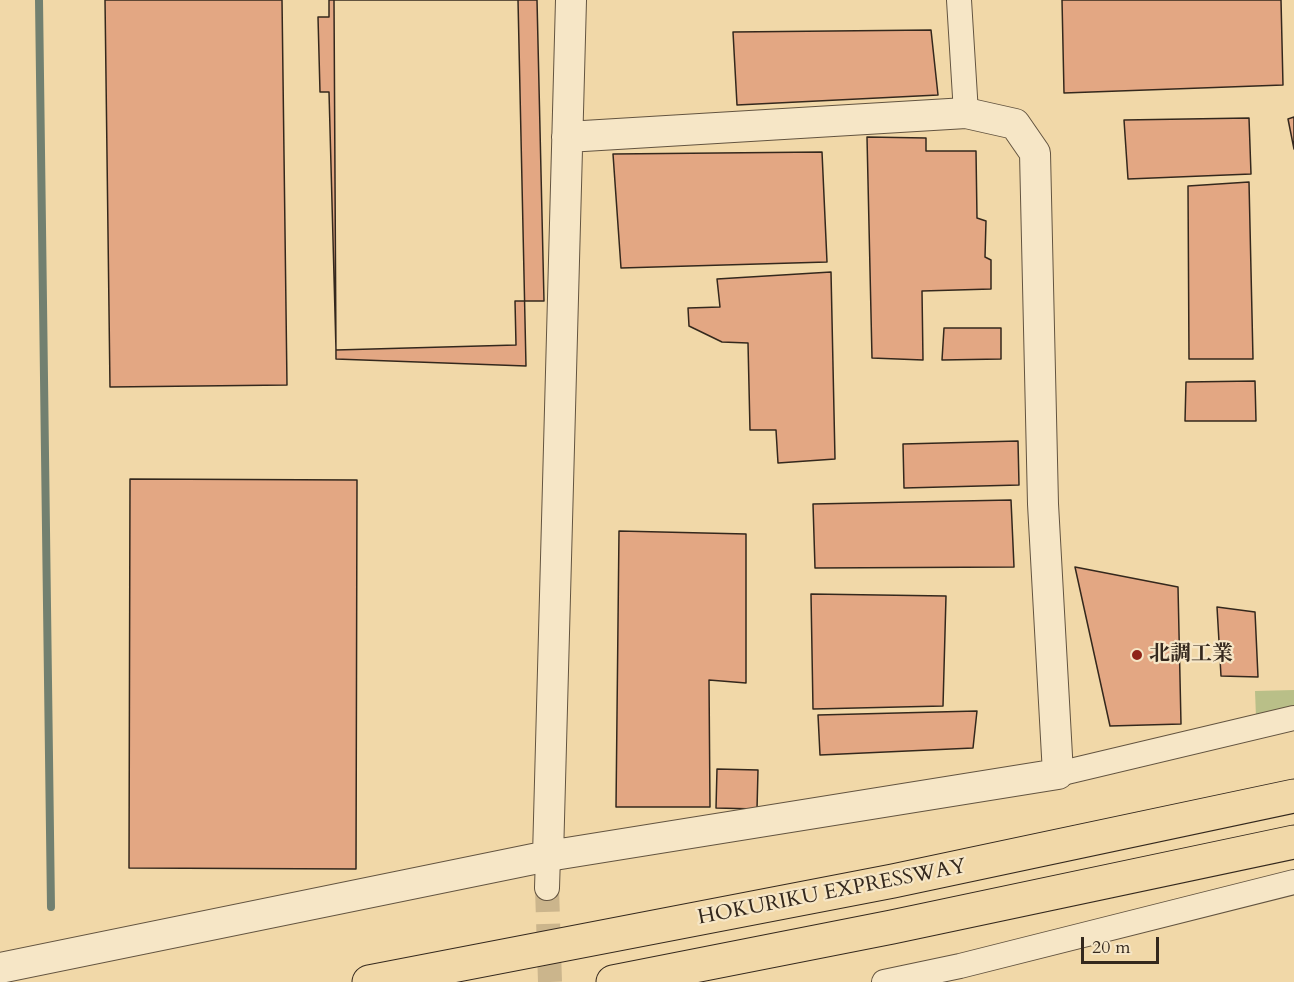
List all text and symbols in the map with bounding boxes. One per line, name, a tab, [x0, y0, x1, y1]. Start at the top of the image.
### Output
place label: 北調工業	[1149, 642, 1233, 668]
marker: 北調工業	[1130, 648, 1144, 662]
street label: HOKURIKU EXPRESSWAY	[696, 855, 968, 931]
scale bar	[1084, 925, 1162, 963]
text: 20 m	[1092, 935, 1131, 960]

